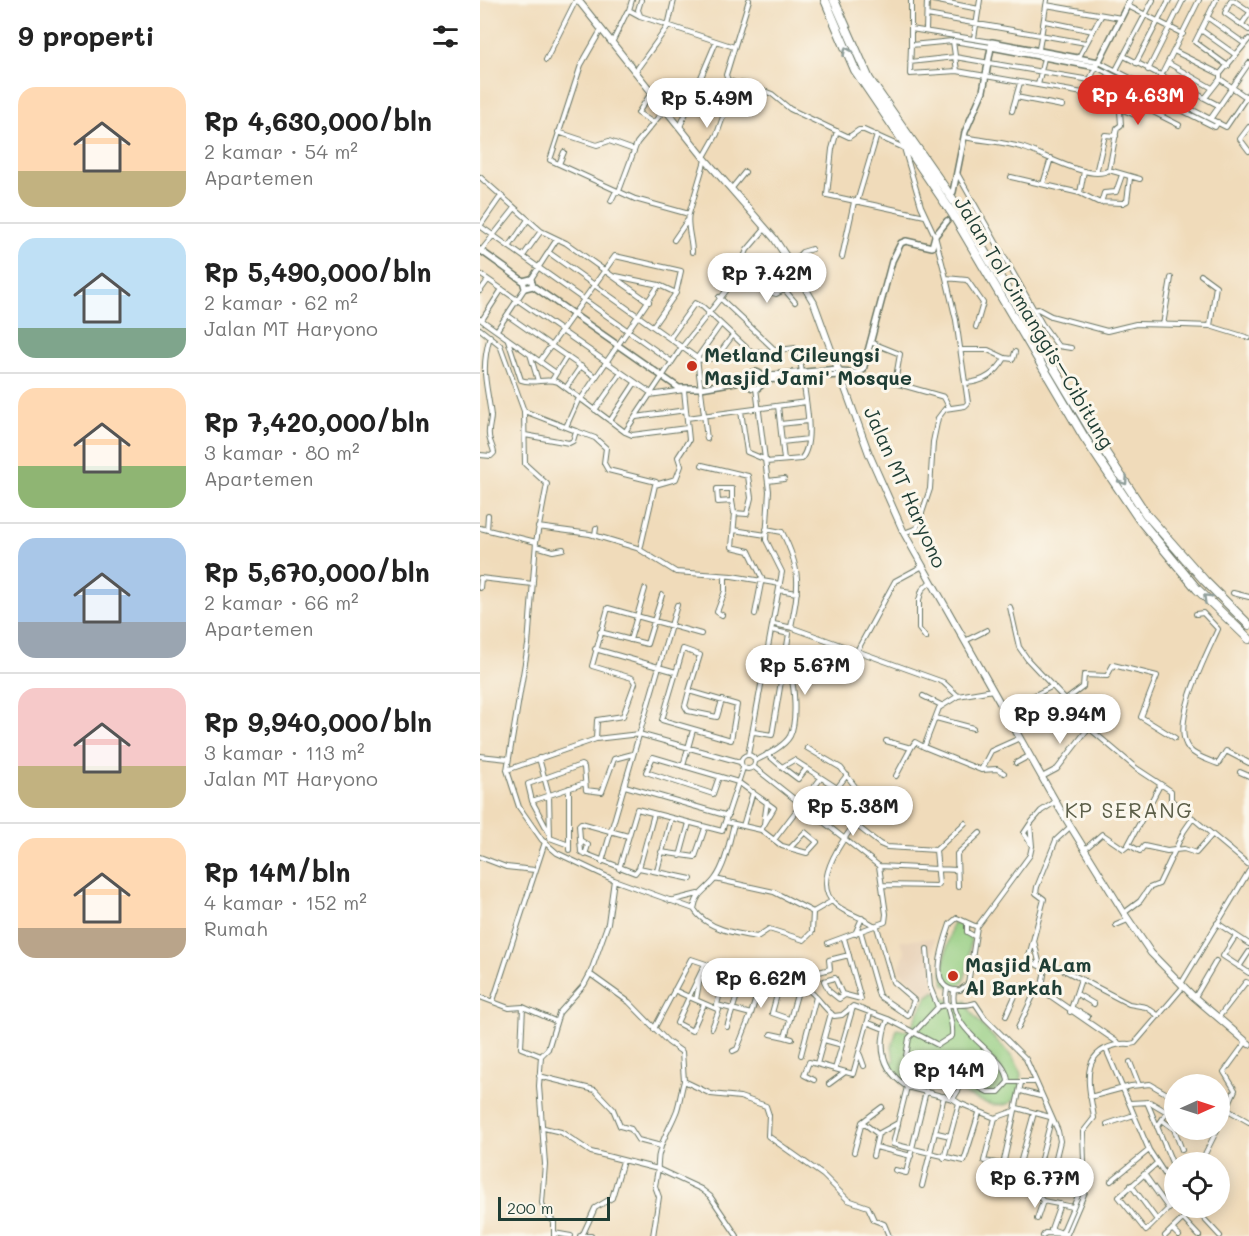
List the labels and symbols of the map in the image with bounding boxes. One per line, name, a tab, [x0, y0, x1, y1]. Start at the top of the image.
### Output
one-way arrow	[842, 46, 854, 57]
pin: Rp 4.63M	[1076, 75, 1200, 126]
pin: Rp 5.49M	[645, 78, 769, 129]
street label: Jalan Tol Cimanggis–Cibitung	[949, 191, 1121, 453]
pin: Rp 7.42M	[705, 253, 829, 304]
place label: Metland Cileungsi Masjid Jami' Mosque	[704, 341, 912, 390]
marker: Metland Cileungsi Masjid Jami' Mosque	[685, 359, 699, 373]
street label: Jalan MT Haryono	[859, 402, 953, 572]
one-way arrow	[1117, 474, 1128, 485]
one-way arrow	[1203, 595, 1214, 606]
pin: Rp 5.67M	[743, 645, 867, 696]
pin: Rp 9.94M	[998, 694, 1122, 745]
pin: Rp 5.38M	[791, 786, 915, 837]
district label: KP SERANG	[1065, 796, 1193, 823]
place label: Masjid ALam Al Barkah	[965, 951, 1091, 1000]
pin: Rp 6.62M	[699, 958, 823, 1009]
marker: Masjid ALam Al Barkah	[946, 969, 960, 983]
pin: Rp 14M	[900, 1050, 998, 1101]
north arrow	[1164, 1074, 1230, 1140]
pin: Rp 6.77M	[973, 1158, 1097, 1209]
scale bar	[498, 1194, 610, 1222]

